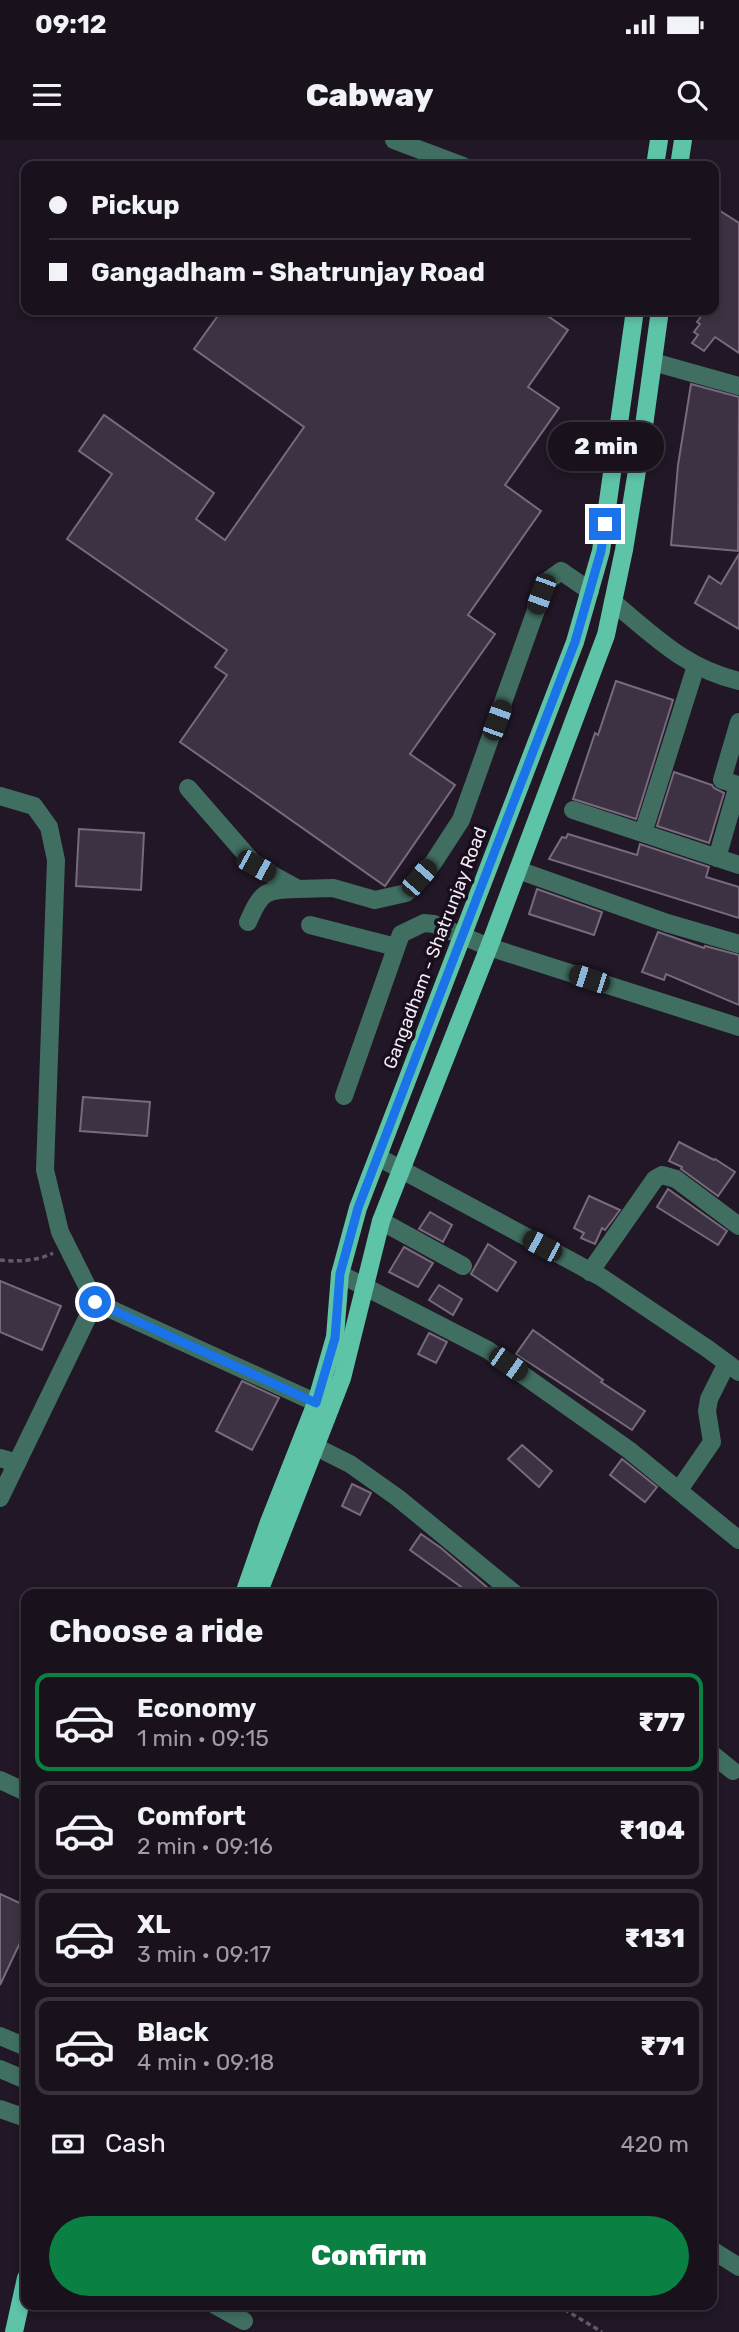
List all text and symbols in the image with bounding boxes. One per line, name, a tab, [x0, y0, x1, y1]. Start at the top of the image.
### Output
text: 09:12	[35, 9, 107, 40]
icon: menu	[28, 76, 66, 114]
text: Cabway	[306, 76, 433, 114]
icon: search	[673, 76, 711, 114]
text: Pickup	[91, 190, 180, 221]
text: Gangadham - Shatrunjay Road	[91, 257, 485, 288]
callout: 2 min	[547, 422, 663, 472]
text: 2 min	[574, 432, 638, 460]
route end	[589, 508, 621, 540]
car	[524, 571, 559, 617]
car	[480, 697, 515, 743]
street label: Gangadham - Shatrunjay Road	[379, 824, 491, 1072]
car	[233, 847, 280, 885]
car	[398, 855, 441, 901]
car	[566, 963, 613, 995]
car	[519, 1227, 566, 1265]
route start	[79, 1286, 111, 1318]
car	[485, 1343, 532, 1385]
text: Choose a ride	[49, 1612, 263, 1650]
icon: car	[53, 1691, 116, 1754]
text: Economy	[137, 1693, 256, 1724]
text: ₹77	[638, 1707, 685, 1738]
text: 1 min · 09:15	[137, 1724, 269, 1752]
icon: car	[53, 1799, 116, 1862]
text: Comfort	[137, 1801, 246, 1832]
text: ₹104	[619, 1815, 685, 1846]
text: 2 min · 09:16	[137, 1832, 273, 1860]
icon: car	[53, 1907, 116, 1970]
text: XL	[137, 1909, 170, 1940]
text: ₹131	[624, 1923, 685, 1954]
text: 3 min · 09:17	[137, 1940, 271, 1968]
icon: car	[53, 2015, 116, 2078]
text: Black	[137, 2017, 209, 2048]
text: ₹71	[640, 2031, 685, 2062]
text: 4 min · 09:18	[137, 2048, 274, 2076]
icon: cash	[49, 2125, 87, 2163]
text: Cash	[105, 2128, 166, 2159]
text: 420 m	[621, 2130, 689, 2158]
button: Confirm	[49, 2216, 689, 2296]

